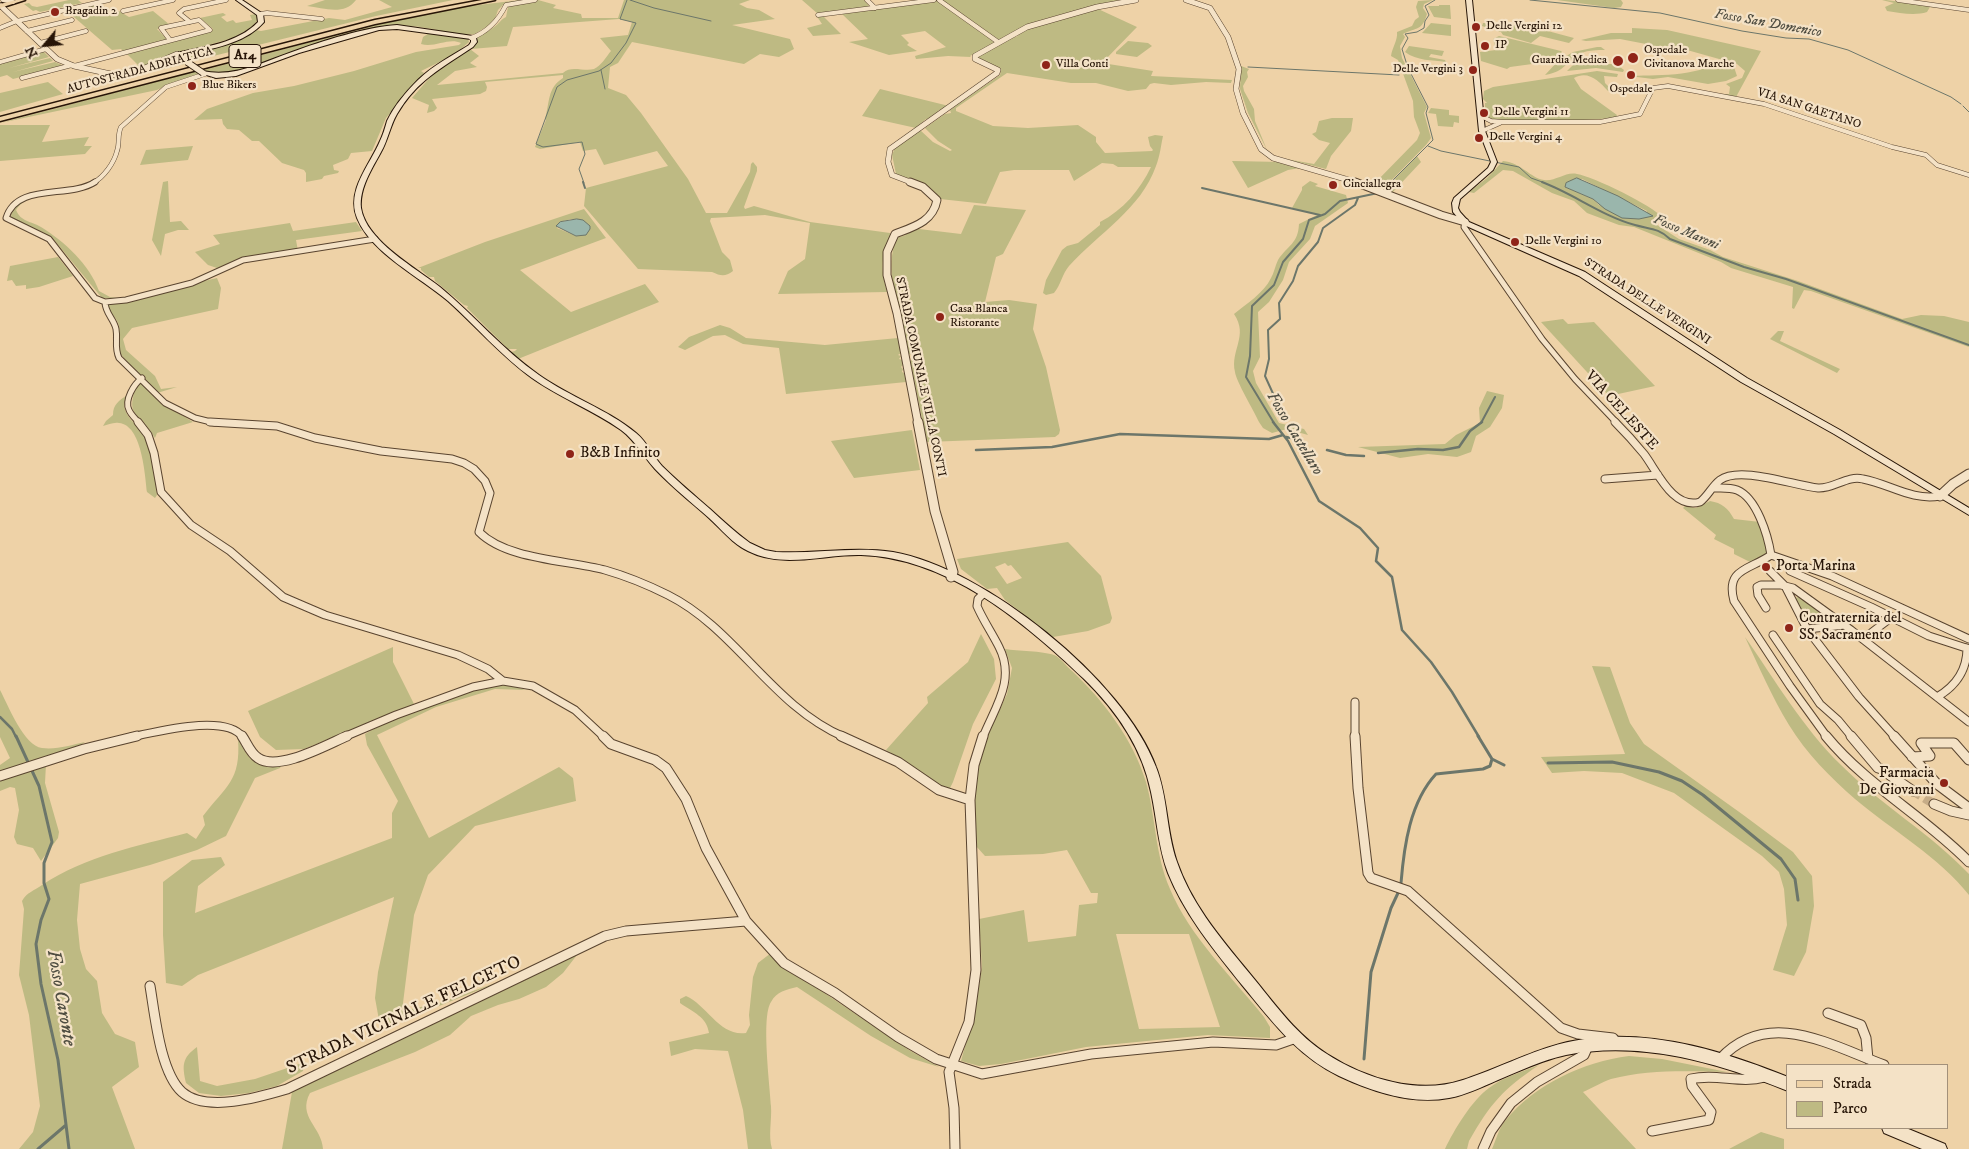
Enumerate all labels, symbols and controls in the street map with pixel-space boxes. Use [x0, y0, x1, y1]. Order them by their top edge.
place label: Bragadin 2 [65, 5, 117, 19]
marker: Bragadin 2 [49, 6, 61, 18]
water label: Fosso San Domenico [1713, 6, 1823, 42]
north arrow [20, 20, 70, 70]
place label: Delle Vergini 12 [1486, 20, 1562, 34]
marker: Delle Vergini 12 [1470, 21, 1482, 33]
place label: IP [1495, 39, 1507, 53]
marker: IP [1479, 40, 1491, 52]
text: N [21, 43, 42, 61]
road number: A14 [229, 44, 261, 68]
place label: Ospedale Civitanova Marche [1644, 44, 1734, 72]
street label: AUTOSTRADA ADRIATICA [65, 45, 215, 97]
marker: Ospedale Civitanova Marche [1626, 51, 1640, 65]
place label: Guardia Medica [1531, 54, 1607, 68]
marker: Guardia Medica [1611, 54, 1625, 68]
place label: Villa Conti [1056, 58, 1108, 72]
marker: Villa Conti [1040, 59, 1052, 71]
place label: Delle Vergini 3 [1393, 63, 1463, 77]
marker: Delle Vergini 3 [1467, 64, 1479, 76]
marker: Ospedale [1625, 69, 1637, 81]
place label: Blue Bikers [202, 79, 256, 93]
marker: Blue Bikers [186, 80, 198, 92]
place label: Ospedale [1609, 83, 1653, 97]
street label: VIA SAN GAETANO [1755, 85, 1863, 133]
place label: Delle Vergini 11 [1494, 106, 1569, 120]
marker: Delle Vergini 11 [1478, 107, 1490, 119]
place label: Delle Vergini 4 [1489, 131, 1562, 145]
marker: Delle Vergini 4 [1473, 132, 1485, 144]
place label: Cinciallegra [1343, 178, 1401, 192]
marker: Cinciallegra [1327, 179, 1339, 191]
water label: Fosso Maroni [1651, 212, 1721, 254]
place label: Delle Vergini 10 [1525, 235, 1602, 249]
marker: Delle Vergini 10 [1509, 236, 1521, 248]
street label: STRADA DELLE VERGINI [1581, 256, 1713, 348]
street label: STRADA COMUNALE VILLA CONTI [892, 276, 948, 478]
place label: Casa Blanca Ristorante [950, 303, 1007, 331]
marker: Casa Blanca Ristorante [934, 311, 946, 323]
street label: VIA CELESTE [1581, 368, 1661, 454]
water label: Fosso Castellaro [1262, 389, 1326, 479]
place label: B&B Infinito [580, 445, 660, 463]
marker: B&B Infinito [564, 448, 576, 460]
place label: Porta Marina [1776, 558, 1855, 576]
marker: Porta Marina [1760, 561, 1772, 573]
place label: Contraternita del SS. Sacramento [1799, 610, 1902, 645]
marker: Contraternita del SS. Sacramento [1783, 622, 1795, 634]
place label: Farmacia De Giovanni [1859, 765, 1934, 800]
marker: Farmacia De Giovanni [1938, 777, 1950, 789]
water label: Fosso Caronte [40, 948, 80, 1048]
street label: STRADA VICINALE FELCETO [283, 952, 525, 1080]
legend [1786, 1064, 1949, 1129]
text: Strada [1833, 1074, 1871, 1093]
text: Parco [1833, 1099, 1867, 1118]

